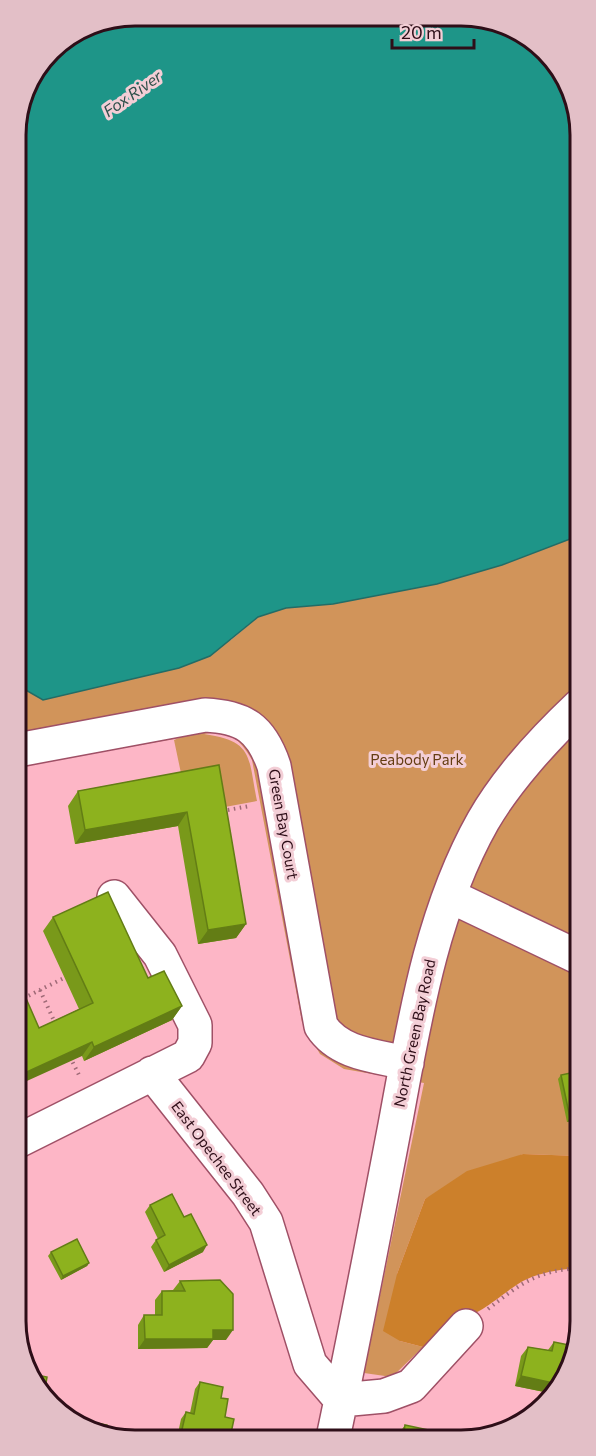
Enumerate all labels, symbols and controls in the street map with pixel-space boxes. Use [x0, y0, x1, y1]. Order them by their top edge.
scale bar [392, 12, 474, 50]
text: 20 m [401, 21, 442, 43]
water label: Fox River [99, 66, 166, 120]
park label: Peabody Park [370, 750, 464, 768]
street label: Green Bay Court [265, 767, 303, 881]
street label: North Green Bay Road [390, 957, 438, 1109]
street label: East Opechee Street [168, 1097, 266, 1219]

